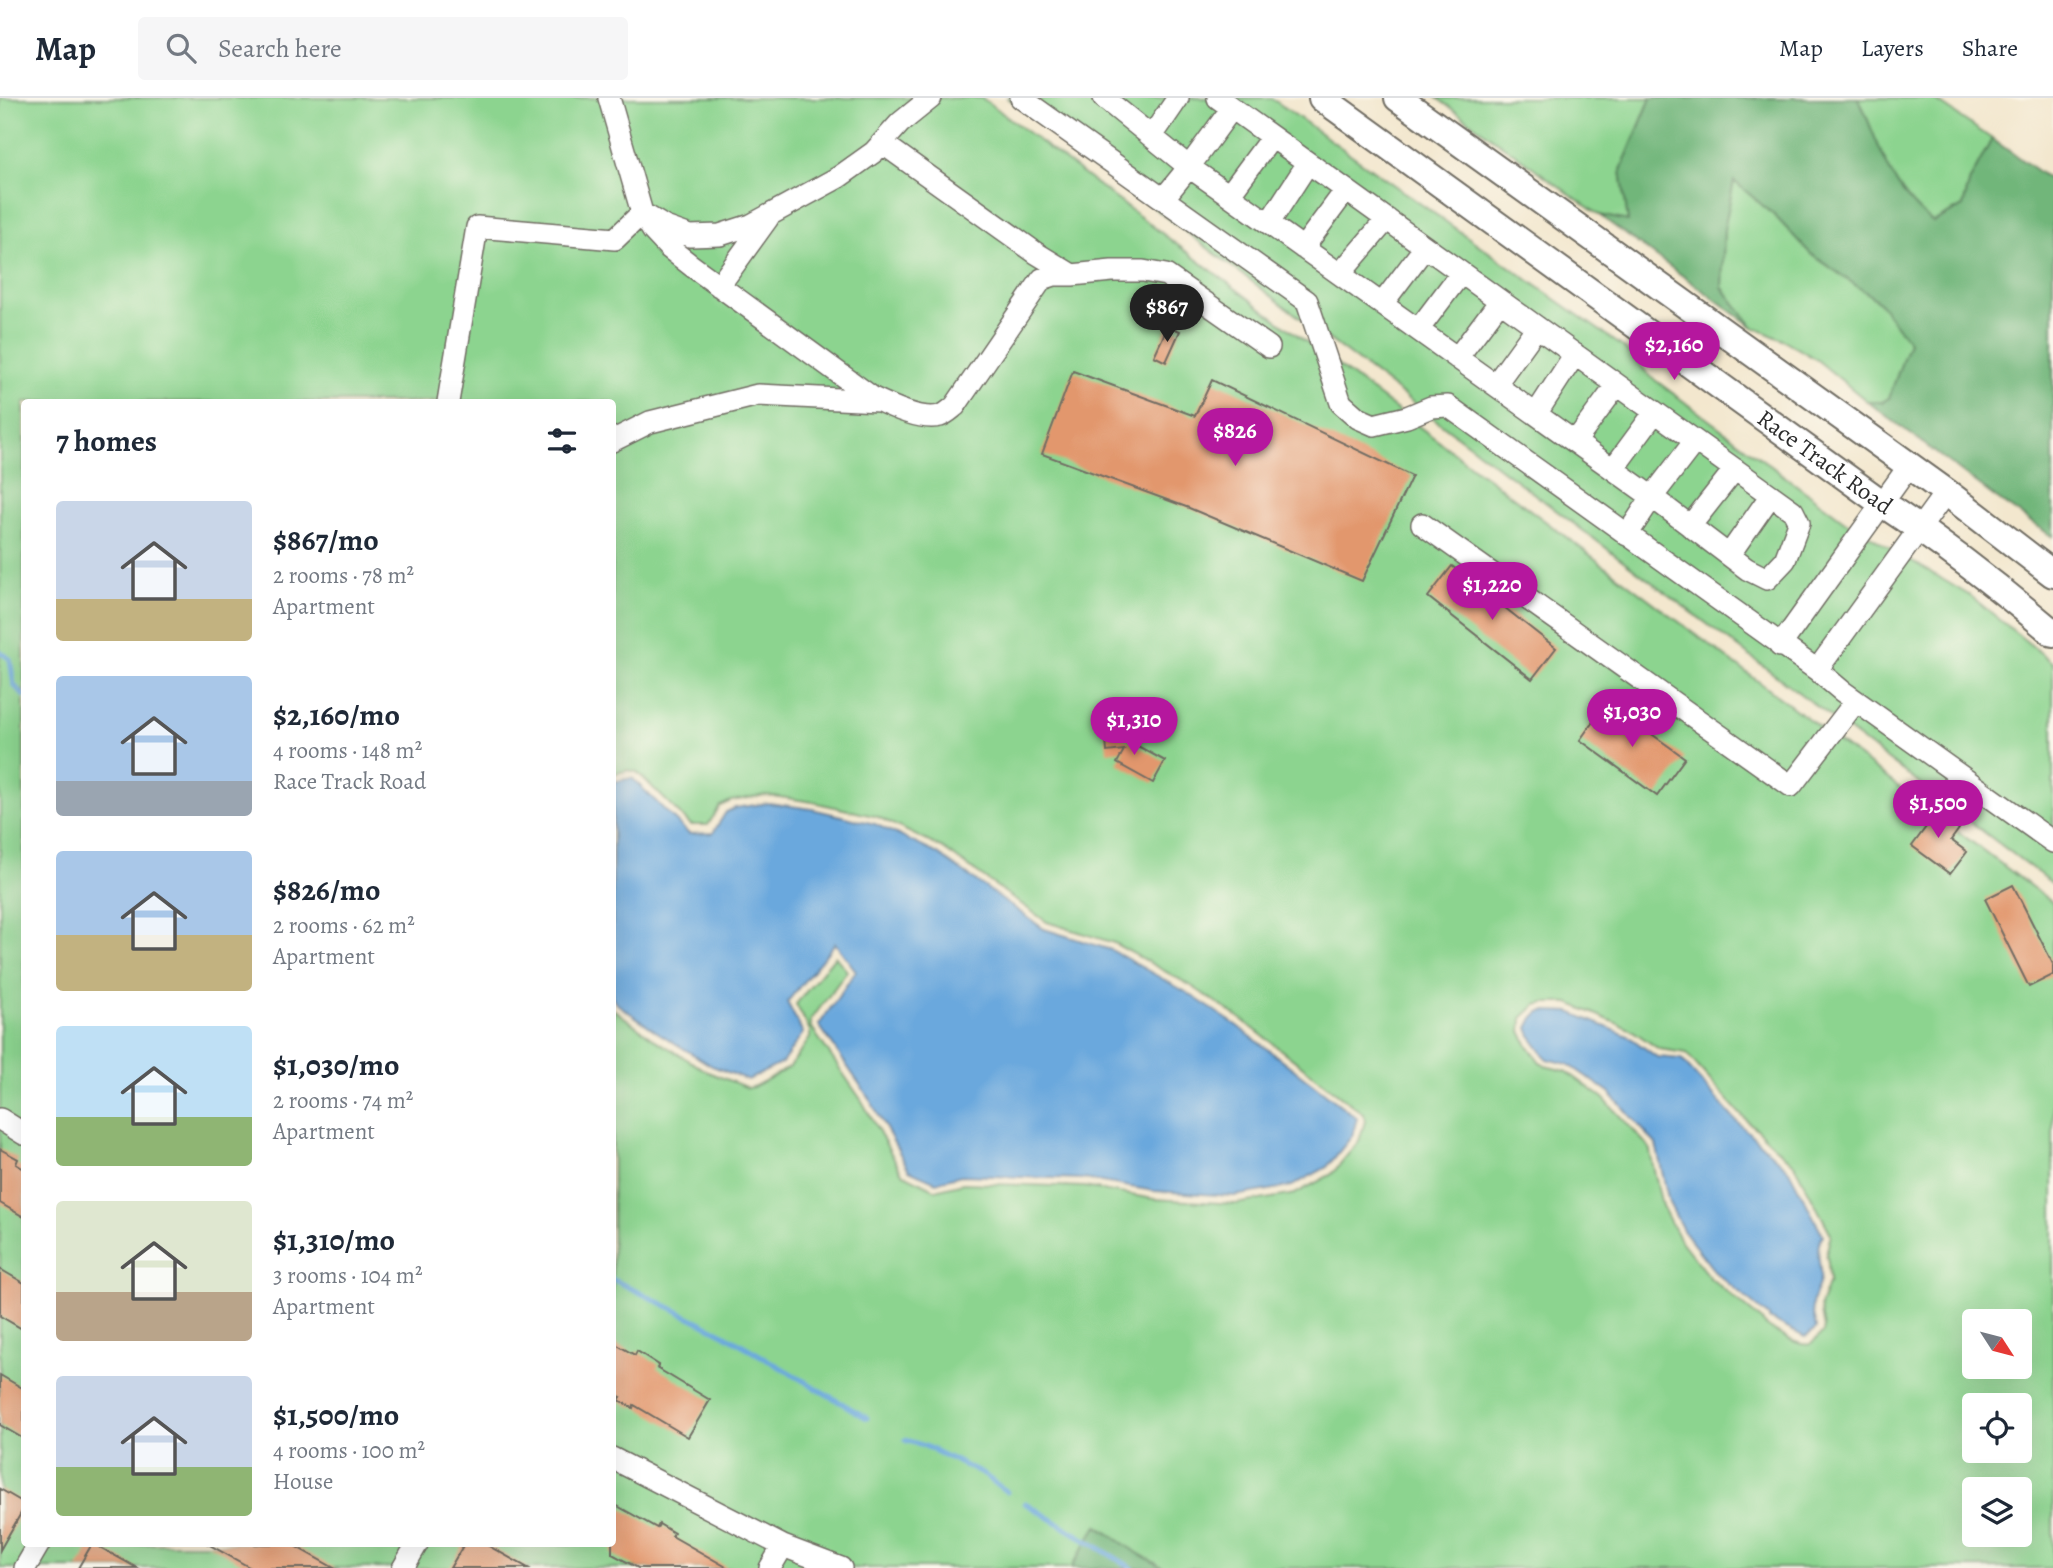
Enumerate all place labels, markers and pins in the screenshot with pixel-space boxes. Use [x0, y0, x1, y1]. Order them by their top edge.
pin: $867 [1126, 285, 1208, 344]
pin: $2,160 [1617, 322, 1731, 382]
pin: $826 [1194, 408, 1276, 468]
pin: $1,220 [1435, 562, 1549, 622]
pin: $1,030 [1575, 690, 1689, 749]
pin: $1,310 [1077, 698, 1191, 757]
pin: $1,500 [1881, 780, 1995, 840]

